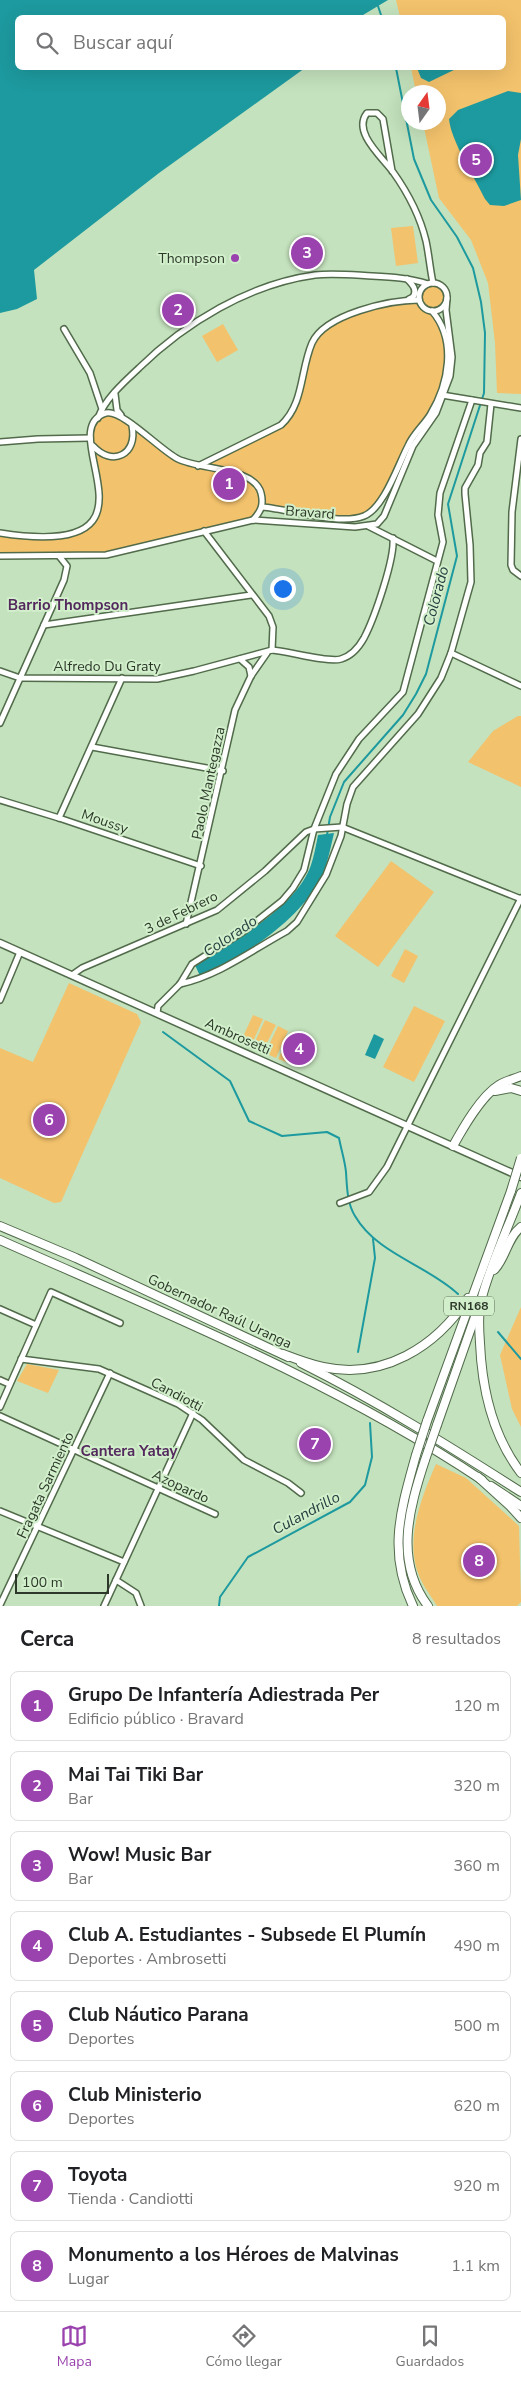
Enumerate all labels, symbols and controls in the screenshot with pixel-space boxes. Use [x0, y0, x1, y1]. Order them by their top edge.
search box [15, 15, 506, 70]
icon: search [33, 29, 61, 57]
text: Buscar aquí [73, 30, 172, 56]
north arrow [401, 85, 446, 130]
pin: 5 [460, 141, 492, 179]
pin: 3 [291, 234, 323, 272]
place label: Thompson [158, 249, 225, 268]
marker: Thompson [229, 252, 241, 264]
pin: 2 [162, 291, 194, 329]
pin: 1 [213, 465, 245, 503]
street label: Bravard [285, 501, 335, 524]
water label: Colorado [418, 564, 454, 628]
your location [270, 576, 296, 602]
district label: Barrio Thompson [8, 595, 128, 615]
street label: Alfredo Du Graty [53, 657, 161, 676]
street label: Paolo Mantegazza [187, 725, 230, 841]
street label: Moussy [79, 805, 131, 839]
street label: 3 de Febrero [141, 886, 221, 938]
water label: Colorado [199, 911, 261, 961]
street label: Ambrosetti [202, 1014, 274, 1059]
pin: 4 [283, 1030, 315, 1068]
pin: 6 [33, 1101, 65, 1139]
street label: Gobernador Raúl Uranga [145, 1270, 295, 1353]
road number: RN168 [444, 1296, 494, 1315]
street label: Candiotti [147, 1373, 206, 1416]
pin: 7 [299, 1425, 331, 1463]
street label: Fragata Sarmiento [12, 1429, 79, 1542]
district label: Cantera Yatay [81, 1441, 178, 1461]
street label: Azopardo [149, 1465, 213, 1508]
water label: Culandrillo [269, 1487, 343, 1539]
pin: 8 [463, 1542, 495, 1580]
scale bar [15, 1571, 109, 1594]
text: 100 m [22, 1573, 63, 1592]
text: Cerca [20, 1625, 74, 1653]
text: 8 resultados [412, 1628, 501, 1650]
text: Grupo De Infantería Adiestrada Per [68, 1682, 379, 1708]
text: 1 [32, 1695, 42, 1717]
text: 120 m [453, 1695, 500, 1717]
text: Edificio público · Bravard [68, 1708, 244, 1730]
text: Mai Tai Tiki Bar [68, 1762, 203, 1788]
text: 2 [32, 1775, 42, 1797]
text: 320 m [453, 1775, 500, 1797]
text: Bar [68, 1788, 93, 1810]
text: Wow! Music Bar [68, 1842, 211, 1868]
text: 3 [32, 1855, 42, 1877]
text: 360 m [453, 1855, 500, 1877]
text: Bar [68, 1868, 93, 1890]
text: Club A. Estudiantes - Subsede El Plumín [68, 1922, 426, 1948]
text: 4 [32, 1935, 42, 1957]
text: 490 m [453, 1935, 500, 1957]
text: Deportes · Ambrosetti [68, 1948, 226, 1970]
text: Club Náutico Parana [68, 2002, 249, 2028]
text: 5 [32, 2015, 42, 2037]
text: 500 m [453, 2015, 500, 2037]
text: Deportes [68, 2028, 135, 2050]
text: Club Ministerio [68, 2082, 202, 2108]
text: 6 [32, 2095, 42, 2117]
text: 620 m [453, 2095, 500, 2117]
text: Deportes [68, 2108, 135, 2130]
text: Toyota [68, 2162, 127, 2188]
text: 7 [32, 2175, 42, 2197]
text: 920 m [453, 2175, 500, 2197]
text: Tienda · Candiotti [68, 2188, 193, 2210]
text: Monumento a los Héroes de Malvinas [68, 2242, 399, 2268]
text: 8 [32, 2255, 42, 2277]
text: 1.1 km [451, 2255, 500, 2277]
text: Lugar [68, 2268, 109, 2290]
tab: Mapa [57, 2322, 92, 2371]
tab: Cómo llegar [205, 2322, 282, 2371]
tab: Guardados [396, 2322, 464, 2371]

